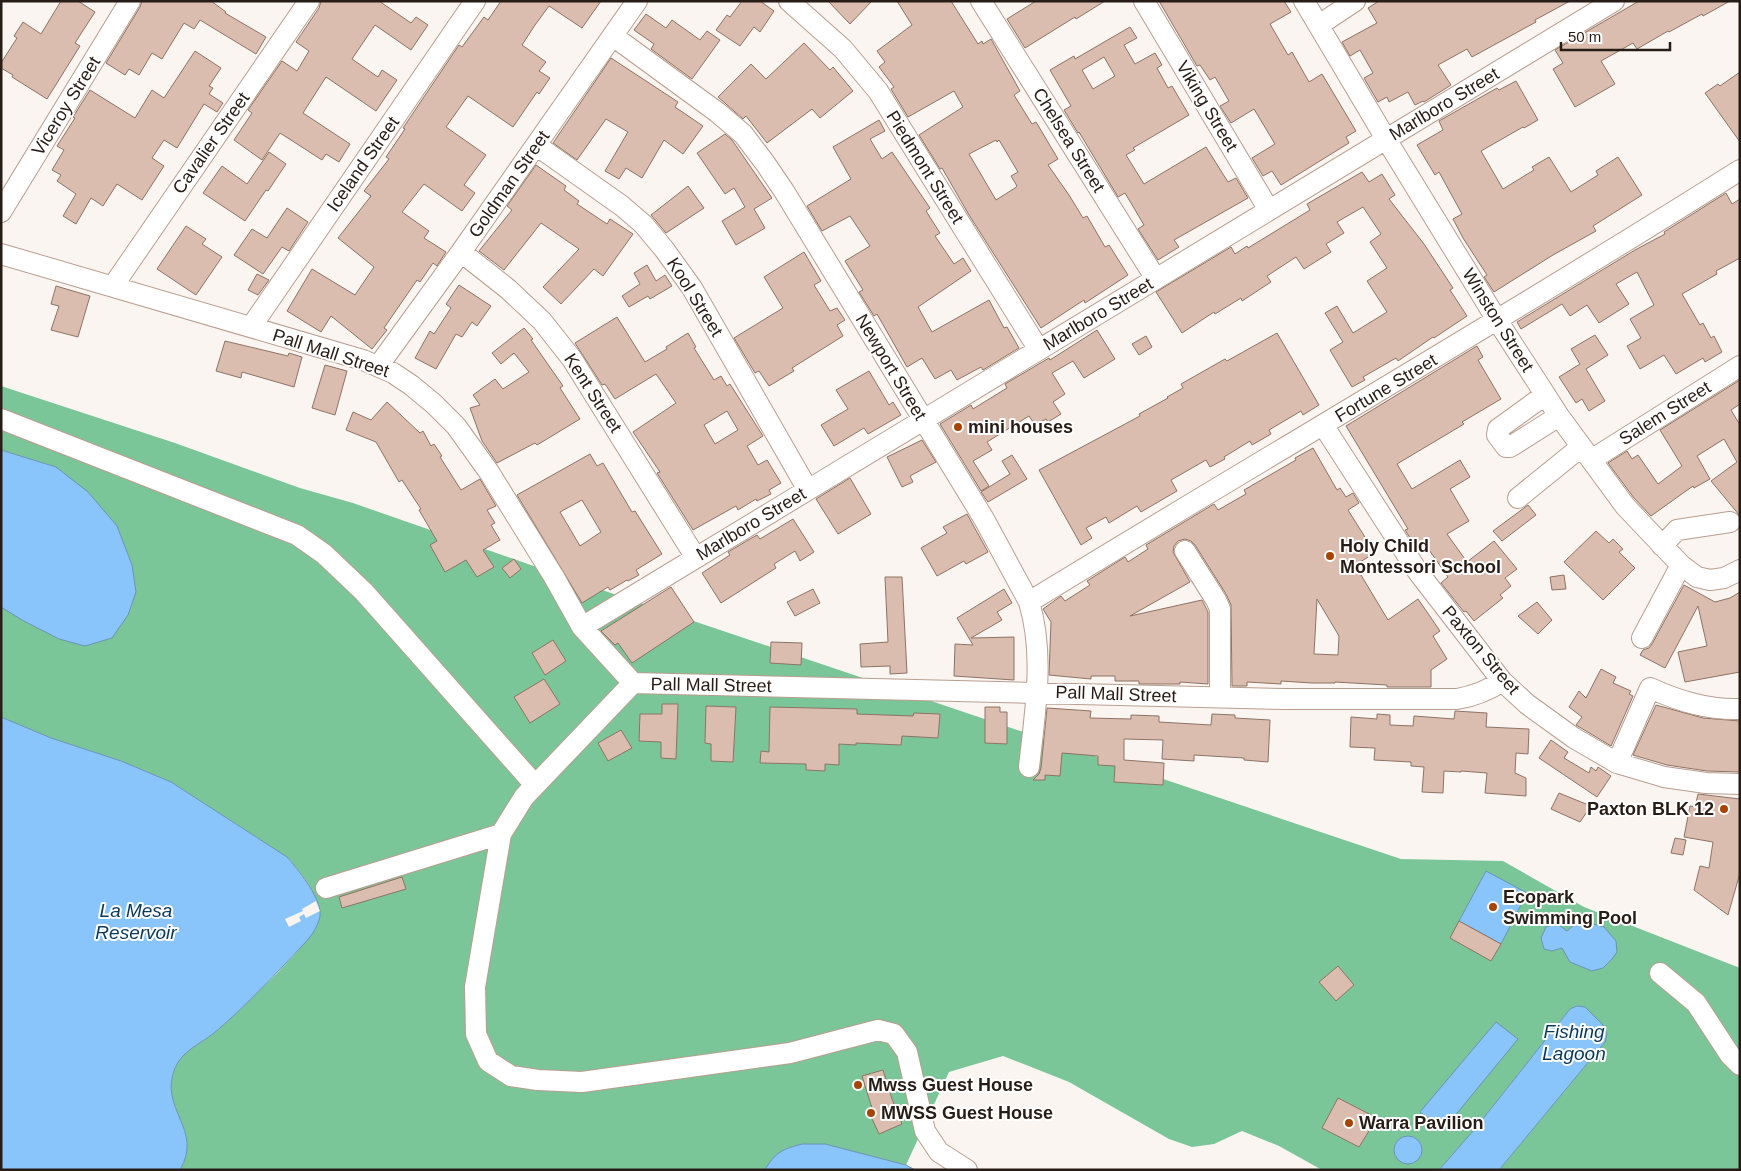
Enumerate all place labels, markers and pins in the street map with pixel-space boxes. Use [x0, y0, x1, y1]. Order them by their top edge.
place label: mini houses [968, 417, 1073, 437]
marker: mini houses [952, 421, 964, 433]
place label: Holy Child Montessori School [1340, 536, 1501, 577]
marker: Holy Child Montessori School [1324, 550, 1336, 562]
place label: Paxton BLK 12 [1587, 799, 1714, 819]
marker: Paxton BLK 12 [1718, 803, 1730, 815]
place label: Ecopark Swimming Pool [1503, 887, 1637, 928]
marker: Ecopark Swimming Pool [1487, 901, 1499, 913]
place label: Mwss Guest House [868, 1075, 1033, 1095]
marker: Mwss Guest House [852, 1079, 864, 1091]
place label: MWSS Guest House [881, 1103, 1053, 1123]
marker: MWSS Guest House [865, 1107, 877, 1119]
place label: Warra Pavilion [1359, 1113, 1483, 1133]
marker: Warra Pavilion [1343, 1117, 1355, 1129]

